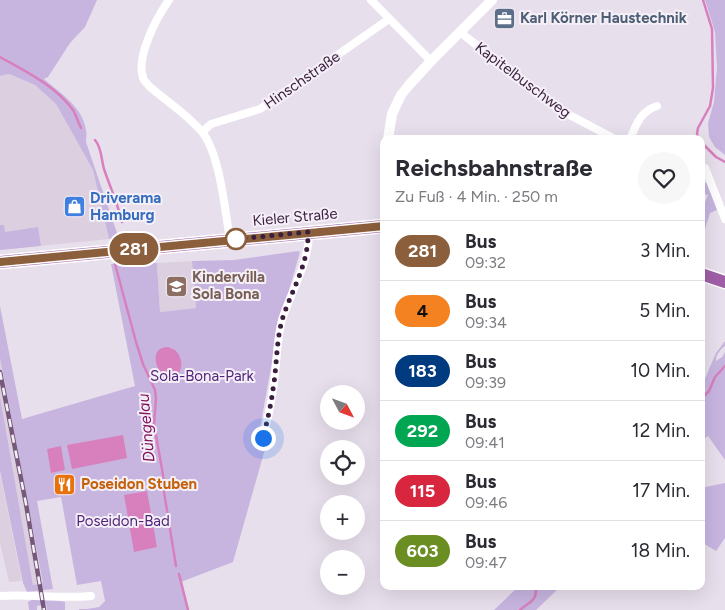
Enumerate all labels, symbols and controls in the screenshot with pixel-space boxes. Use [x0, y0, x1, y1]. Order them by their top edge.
office icon: Karl Körner Haustechnik [492, 6, 516, 30]
place label: Karl Körner Haustechnik [520, 9, 687, 27]
street label: Kapitelbuschweg [472, 38, 574, 122]
street label: Hinschstraße [261, 47, 343, 113]
button: heart [638, 152, 690, 204]
text: Reichsbahnstraße [395, 153, 593, 182]
text: Zu Fuß · 4 Min. · 250 m [395, 187, 558, 206]
place label: Driverama Hamburg [90, 189, 161, 224]
shop icon: Driverama Hamburg [62, 195, 86, 219]
street label: Kieler Straße [252, 204, 338, 230]
unlabelled marker [225, 228, 247, 250]
text: Bus [465, 230, 496, 253]
line badge: 281 [105, 233, 163, 265]
text: 281 [119, 238, 149, 260]
text: 3 Min. [640, 239, 690, 262]
text: 281 [408, 240, 437, 262]
text: 09:32 [465, 253, 506, 272]
place label: Kindervilla Sola Bona [192, 268, 265, 303]
school or university icon: Kindervilla Sola Bona [164, 274, 188, 298]
text: Bus [465, 290, 496, 313]
text: 5 Min. [639, 299, 690, 322]
text: 4 [417, 300, 428, 322]
text: 09:34 [465, 313, 507, 332]
text: Bus [465, 350, 496, 373]
text: 10 Min. [630, 359, 690, 382]
text: 183 [408, 360, 437, 382]
park label: Sola-Bona-Park [150, 367, 255, 385]
text: 09:39 [465, 373, 506, 392]
north arrow [320, 385, 365, 430]
map controls [320, 385, 365, 595]
water label: Düngelau [134, 393, 158, 463]
text: Bus [465, 410, 496, 433]
text: 12 Min. [632, 419, 690, 442]
text: 292 [407, 420, 438, 442]
your location [251, 426, 276, 451]
text: 09:41 [465, 433, 505, 452]
button: locate [320, 440, 365, 485]
text: Bus [465, 470, 496, 493]
restaurant icon: Poseidon Stuben [53, 472, 77, 496]
place label: Poseidon Stuben [81, 475, 197, 493]
text: 17 Min. [632, 479, 690, 502]
text: 115 [410, 480, 435, 502]
text: 09:46 [465, 493, 507, 512]
button: + [320, 495, 365, 540]
park label: Poseidon-Bad [76, 512, 170, 530]
text: Bus [465, 530, 496, 553]
text: 18 Min. [631, 539, 690, 562]
text: 603 [406, 540, 439, 562]
button: − [320, 550, 365, 595]
text: 09:47 [465, 553, 507, 572]

